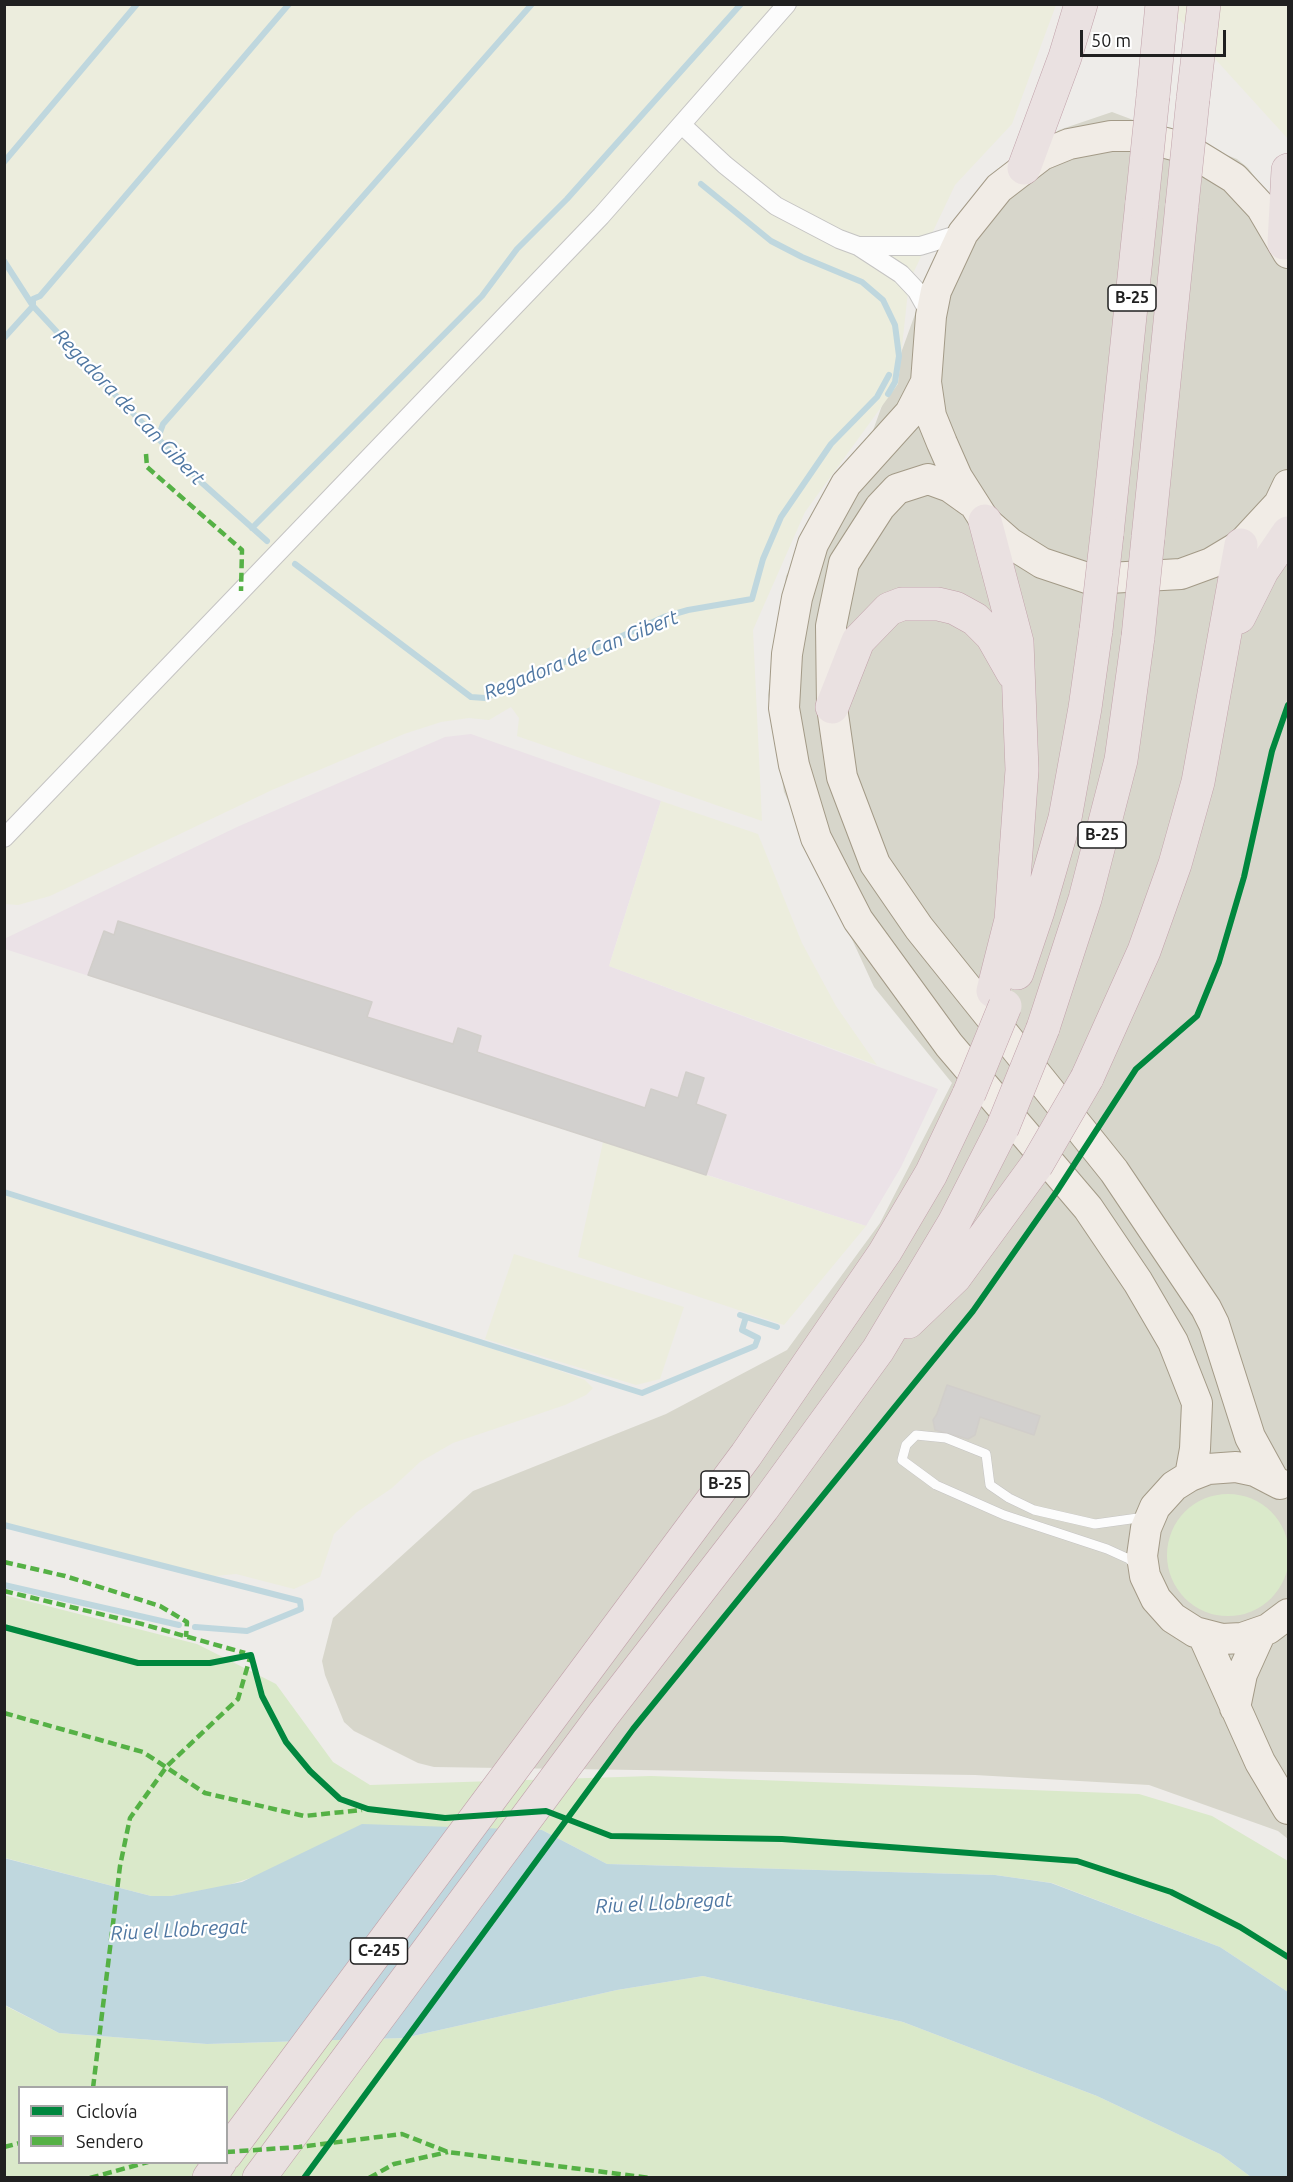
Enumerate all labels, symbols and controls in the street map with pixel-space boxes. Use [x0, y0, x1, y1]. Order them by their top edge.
scale bar [1083, 18, 1228, 56]
text: 50 m [1091, 30, 1131, 50]
road number: B-25 [1108, 285, 1156, 311]
water label: Regadora de Can Gibert [48, 324, 210, 490]
water label: Regadora de Can Gibert [480, 605, 682, 705]
road number: B-25 [1078, 822, 1126, 848]
road number: B-25 [701, 1471, 749, 1497]
water label: Riu el Llobregat [595, 1887, 733, 1919]
water label: Riu el Llobregat [110, 1914, 248, 1946]
road number: C-245 [350, 1938, 407, 1964]
legend [18, 2086, 228, 2164]
text: Ciclovía [76, 2101, 137, 2121]
text: Sendero [76, 2131, 143, 2151]

